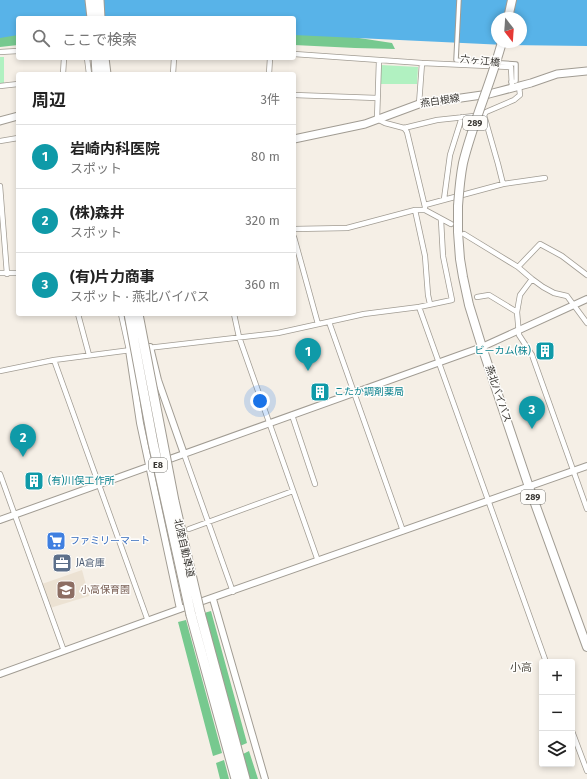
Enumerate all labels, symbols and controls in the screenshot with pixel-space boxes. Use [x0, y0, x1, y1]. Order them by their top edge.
north arrow [491, 12, 527, 48]
search box [16, 16, 296, 60]
icon: search [30, 27, 52, 49]
text: ここで検索 [62, 31, 137, 49]
street label: 六ヶ江橋 [459, 53, 501, 69]
text: 周辺 [32, 90, 66, 111]
text: 3件 [261, 92, 280, 107]
street label: 燕白根線 [419, 92, 461, 110]
road number: 289 [463, 116, 487, 130]
text: 岩崎内科医院 [70, 140, 160, 158]
text: 1 [42, 149, 48, 164]
text: 80 m [251, 149, 280, 164]
text: スポット [70, 161, 122, 176]
text: (株)森井 [70, 204, 125, 222]
text: 2 [42, 213, 48, 228]
text: 320 m [245, 213, 280, 228]
text: スポット [70, 225, 122, 240]
text: (有)片力商事 [70, 268, 155, 286]
text: 3 [42, 277, 48, 292]
text: 360 m [245, 277, 280, 292]
text: スポット · 燕北バイパス [70, 289, 210, 304]
pin: 1 [295, 338, 321, 371]
building icon: ビーカム(株) [534, 340, 556, 362]
place label: ビーカム(株) [475, 344, 531, 357]
street label: 燕北バイパス [483, 364, 513, 424]
building icon: こたか調剤薬局 [309, 381, 331, 403]
place label: こたか調剤薬局 [334, 386, 404, 398]
your location [250, 391, 270, 411]
pin: 3 [519, 396, 545, 429]
pin: 2 [10, 424, 36, 457]
road number: E8 [149, 458, 167, 472]
building icon: (有)川俣工作所 [23, 470, 45, 492]
place label: (有)川俣工作所 [48, 474, 114, 487]
road number: 289 [521, 490, 545, 504]
street label: 北陸自動車道 [171, 517, 197, 579]
supermarket icon: ファミリーマート [45, 530, 67, 552]
place label: ファミリーマート [70, 535, 150, 547]
office icon: JA倉庫 [51, 552, 73, 574]
place label: JA倉庫 [76, 557, 105, 569]
school or university icon: 小高保育園 [55, 579, 77, 601]
place label: 小高保育園 [80, 584, 130, 596]
map controls [539, 659, 575, 767]
button: + [539, 659, 575, 695]
district label: 小高 [510, 661, 532, 674]
button: − [539, 695, 575, 731]
button: layers [539, 731, 575, 767]

